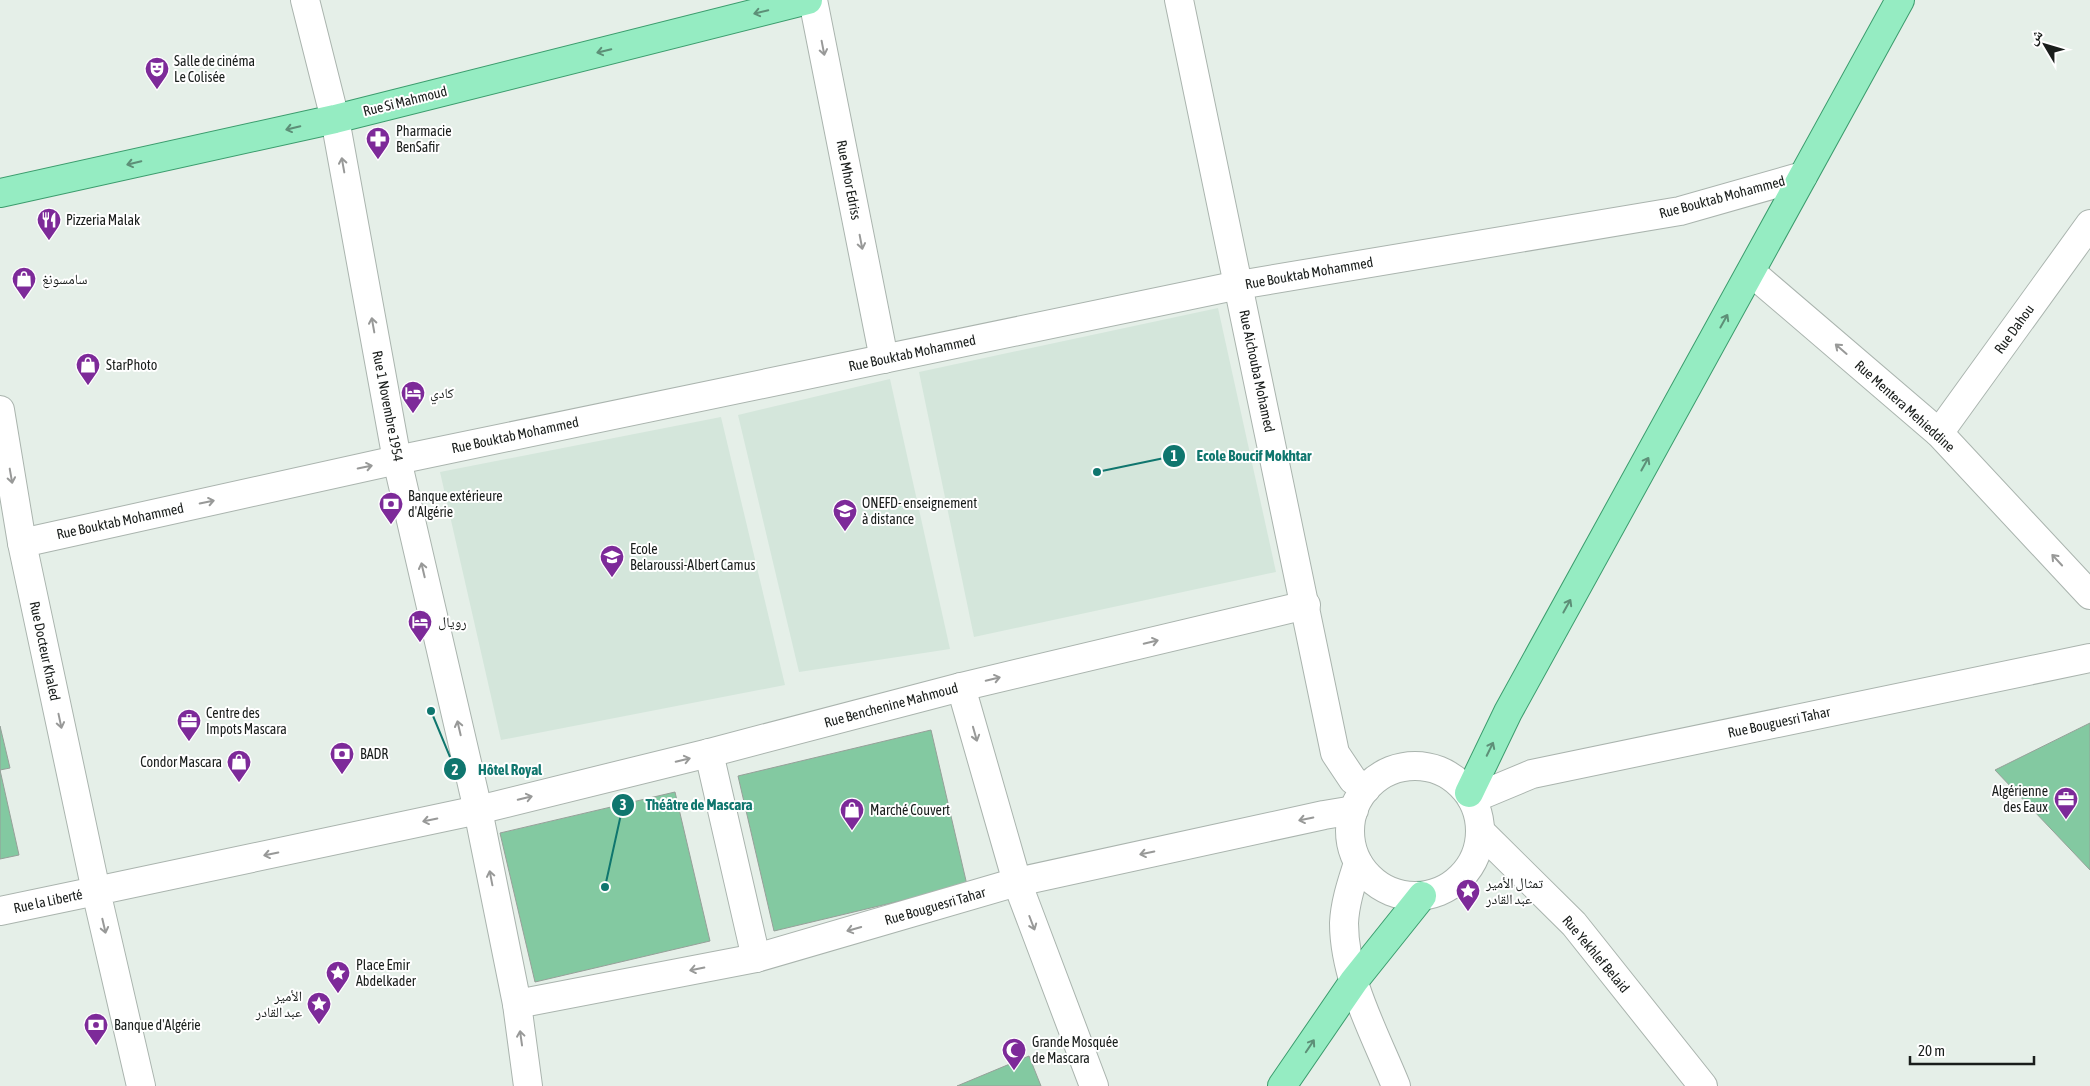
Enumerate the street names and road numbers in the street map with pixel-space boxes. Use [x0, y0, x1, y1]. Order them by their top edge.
street label: Rue Si Mahmoud [361, 83, 449, 119]
street label: Rue Mhor Edriss [833, 139, 865, 221]
street label: Rue Bouktab Mohammed [1657, 172, 1787, 222]
street label: Rue Bouktab Mohammed [1244, 254, 1374, 292]
street label: Rue Dahou [1991, 301, 2037, 357]
street label: Rue Aichouba Mohamed [1236, 308, 1278, 434]
street label: Rue Bouktab Mohammed [847, 332, 977, 374]
street label: Rue 1 Novembre 1954 [369, 349, 407, 463]
street label: Rue Mentera Mehieddine [1852, 357, 1958, 455]
street label: Rue Bouktab Mohammed [450, 414, 580, 456]
street label: Rue Bouktab Mohammed [55, 500, 185, 542]
street label: Rue Docteur Khaled [27, 600, 63, 702]
street label: Rue Benchenine Mahmoud [822, 679, 960, 731]
street label: Rue Bouguesri Tahar [1726, 703, 1833, 741]
street label: Rue Bouguesri Tahar [883, 884, 988, 928]
street label: Rue la Liberté [12, 886, 84, 916]
street label: Rue Yekhlef Belaid [1559, 912, 1633, 996]

